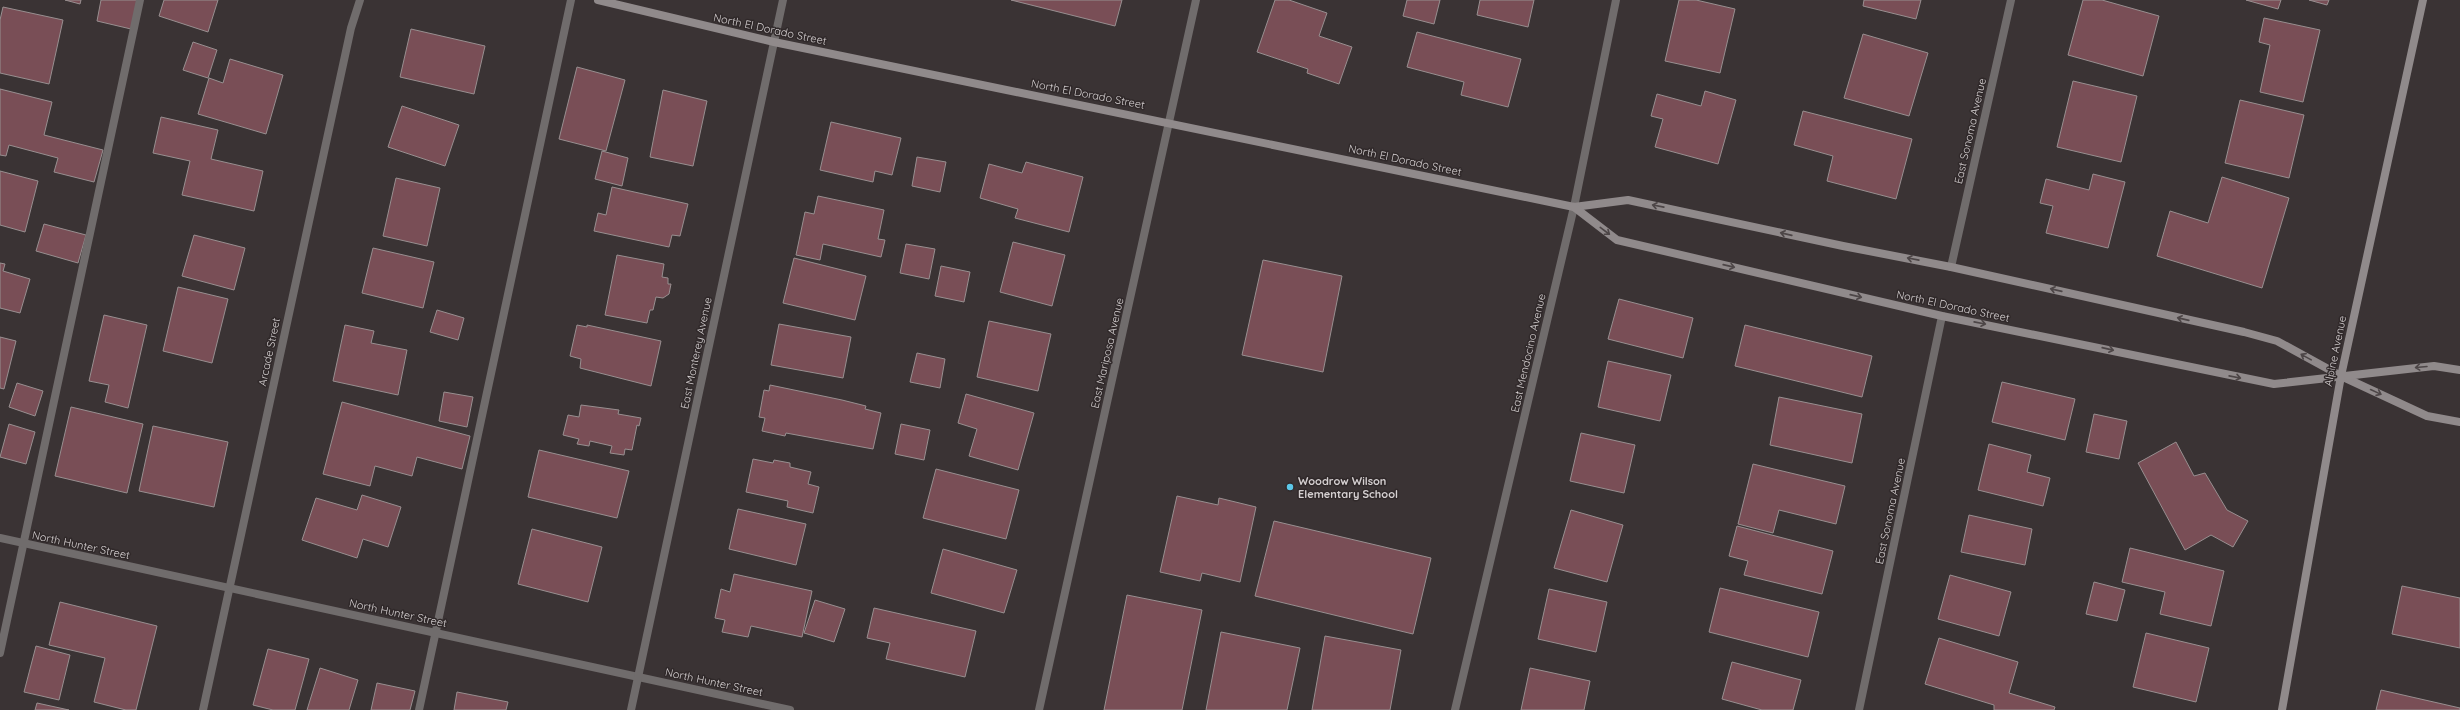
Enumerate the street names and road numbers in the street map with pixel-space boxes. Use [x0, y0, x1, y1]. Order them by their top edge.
street label: North El Dorado Street [712, 10, 828, 48]
street label: North El Dorado Street [1030, 76, 1146, 112]
street label: East Sonoma Avenue [1951, 77, 1989, 185]
street label: North El Dorado Street [1347, 141, 1463, 179]
street label: North El Dorado Street [1895, 287, 2011, 325]
street label: East Mendocino Avenue [1508, 292, 1548, 414]
street label: East Monterey Avenue [677, 296, 715, 410]
street label: East Mariposa Avenue [1087, 296, 1127, 410]
street label: Alpine Avenue [2321, 314, 2349, 388]
street label: Arcade Street [255, 316, 283, 387]
street label: East Sonoma Avenue [1872, 457, 1908, 565]
street label: North Hunter Street [31, 528, 131, 562]
street label: North Hunter Street [348, 596, 448, 630]
street label: North Hunter Street [664, 665, 764, 699]

